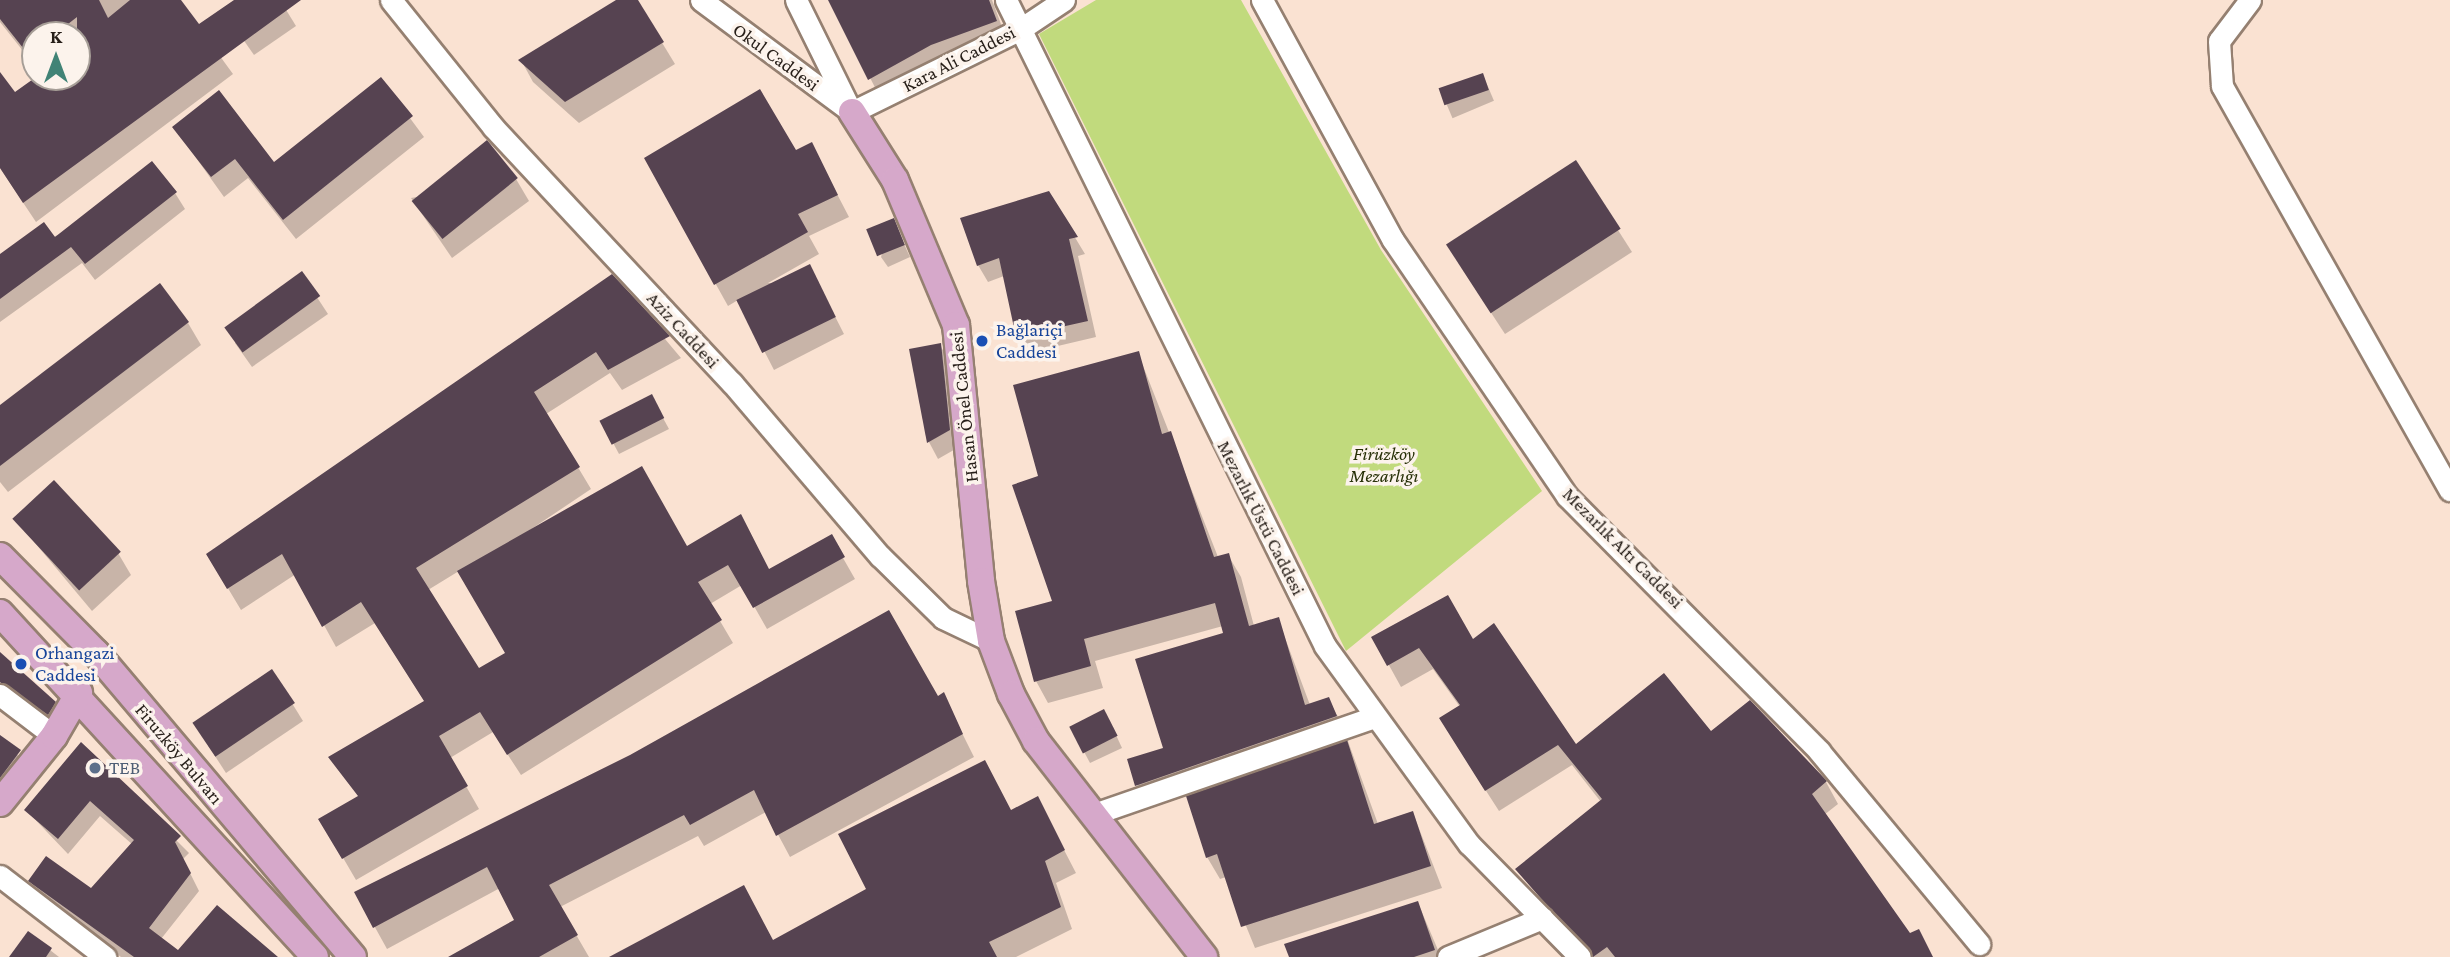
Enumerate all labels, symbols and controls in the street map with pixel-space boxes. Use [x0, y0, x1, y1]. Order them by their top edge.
street label: Okul Caddesi [728, 18, 824, 96]
north arrow [21, 21, 91, 91]
street label: Kara Ali Caddesi [899, 21, 1019, 97]
text: K [50, 26, 62, 47]
street label: Aziz Caddesi [642, 287, 724, 373]
place label: Bağlariçi Caddesi [996, 319, 1063, 363]
street label: Hasan Önel Caddesi [945, 330, 983, 484]
marker: Bağlariçi Caddesi [974, 333, 990, 349]
street label: Mezarlık Üstü Caddesi [1212, 437, 1310, 599]
park label: Firüzköy Mezarlığı [1349, 443, 1419, 487]
street label: Mezarlık Altı Caddesi [1558, 483, 1688, 613]
place label: Orhangazi Caddesi [35, 642, 114, 686]
marker: Orhangazi Caddesi [13, 656, 29, 672]
street label: Firuzköy Bulvarı [130, 699, 228, 809]
place label: TEB [109, 757, 140, 779]
marker: TEB [87, 760, 103, 776]

